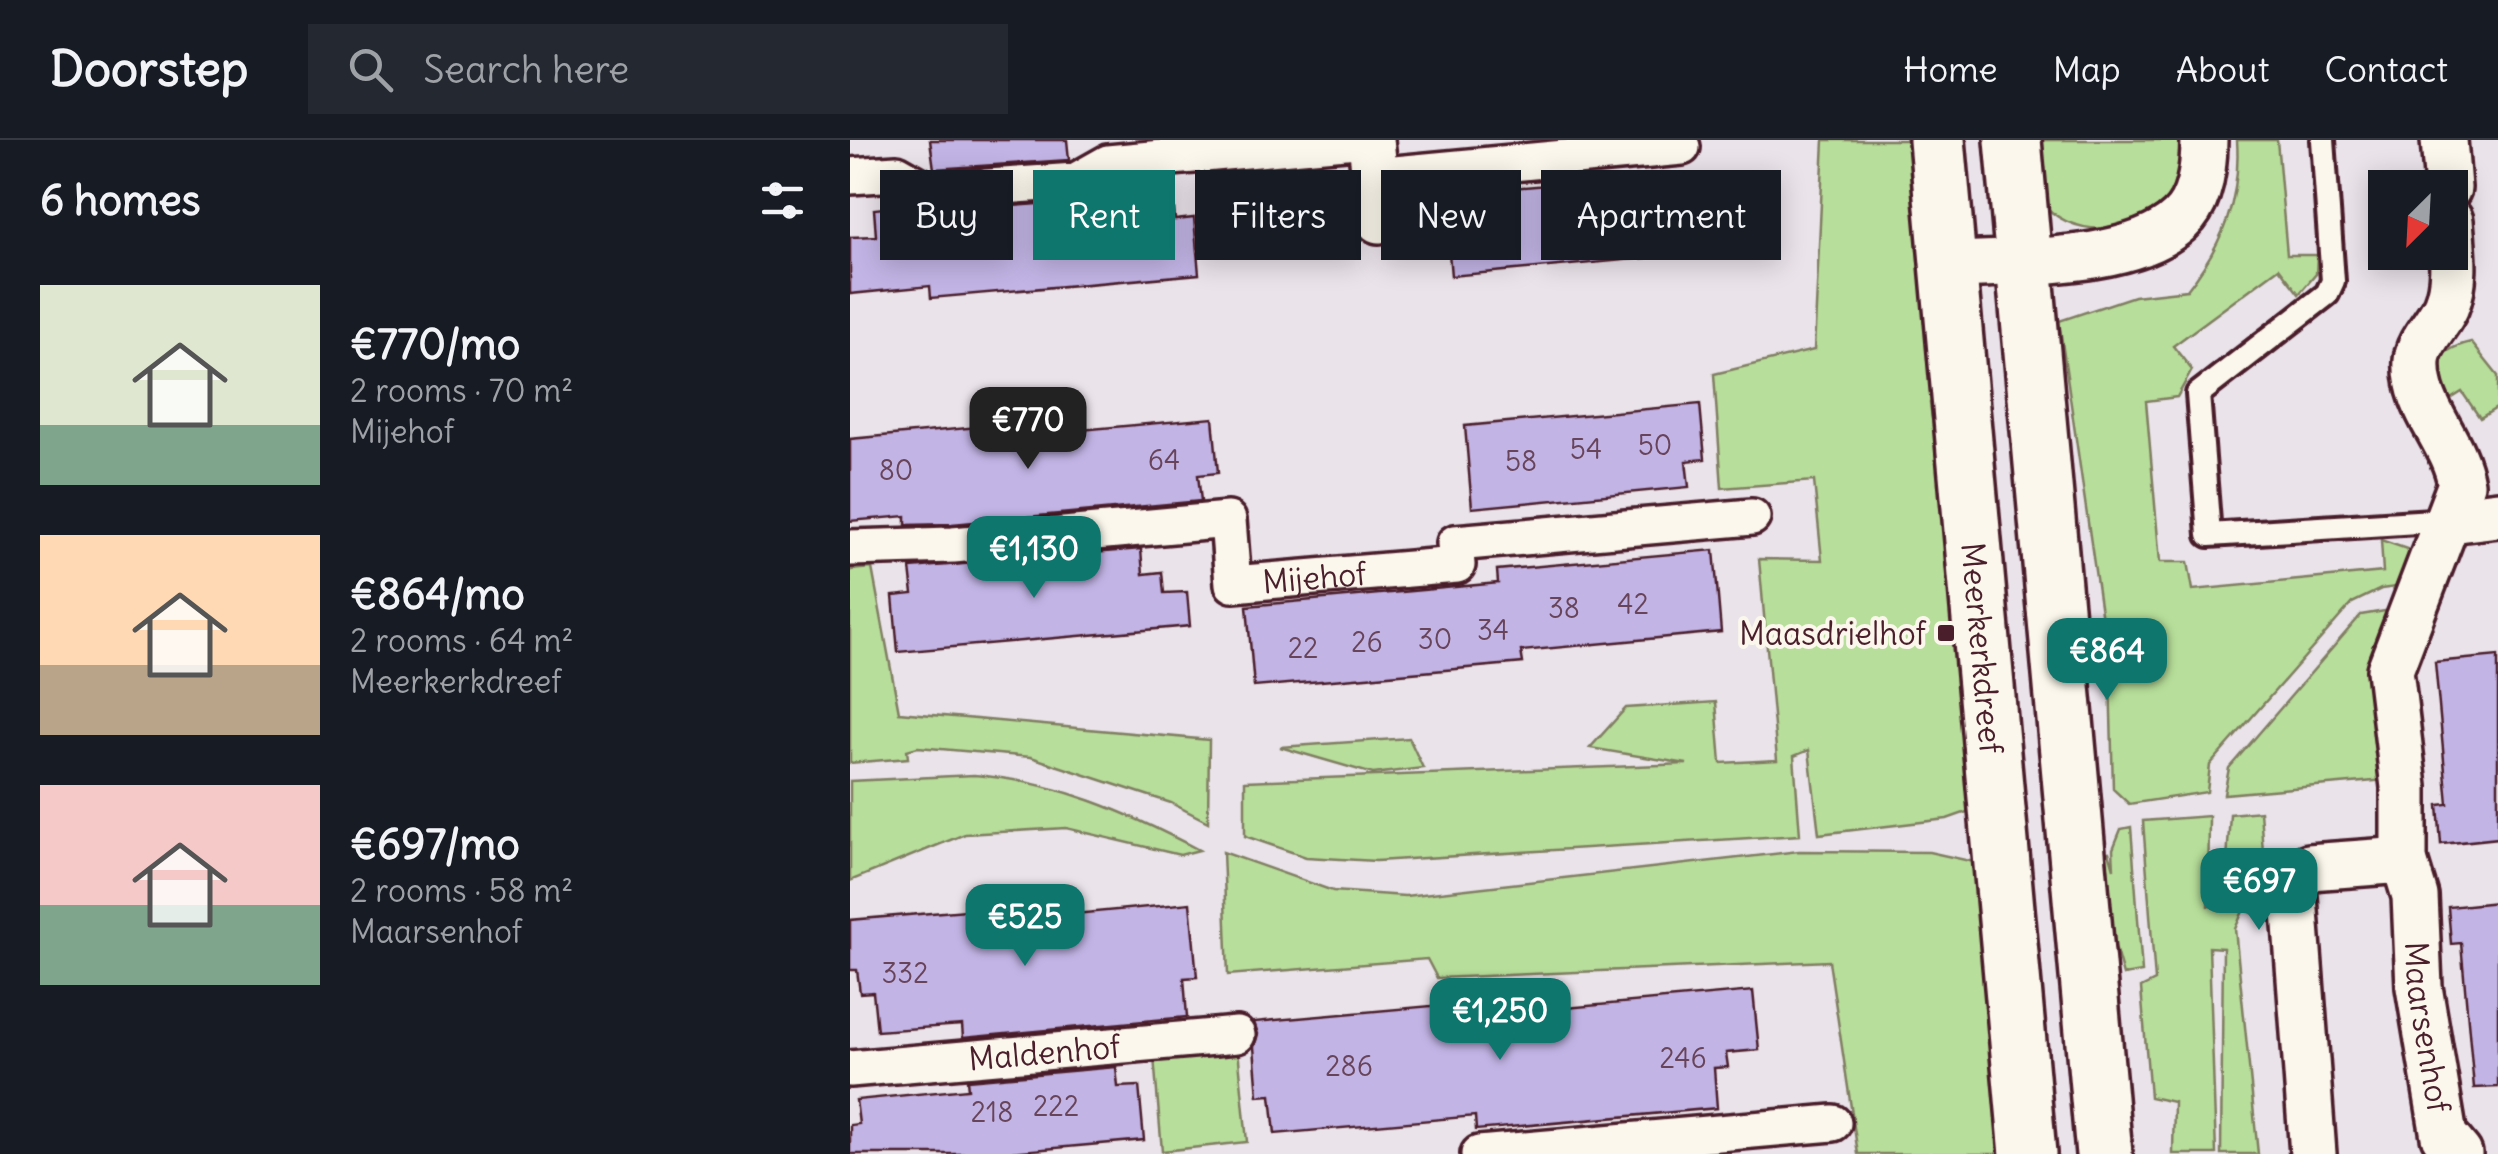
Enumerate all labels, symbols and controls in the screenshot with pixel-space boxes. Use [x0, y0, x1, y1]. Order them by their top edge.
search box [308, 24, 1008, 114]
text: Doorstep [50, 39, 248, 99]
icon: search [343, 42, 398, 97]
text: Search here [423, 46, 629, 93]
text: Home [1903, 47, 1998, 91]
text: Map [2053, 47, 2121, 91]
text: About [2176, 47, 2269, 91]
text: Contact [2324, 47, 2448, 91]
chip: Buy [880, 170, 1013, 260]
chip: Rent [1033, 170, 1175, 260]
chip: Filters [1195, 170, 1361, 260]
chip: New [1381, 170, 1521, 260]
chip: Apartment [1541, 170, 1781, 260]
north arrow [2368, 170, 2468, 270]
map controls [2368, 170, 2468, 270]
icon: filters [755, 173, 810, 228]
text: 6 homes [40, 174, 201, 226]
text: €770/mo [350, 318, 520, 370]
icon: home [120, 325, 240, 445]
text: 2 rooms · 70 m² [350, 370, 573, 411]
pin: €770 [969, 387, 1087, 472]
text: €770 [992, 399, 1065, 440]
text: Mijehof [350, 411, 454, 452]
house number: 50 [1638, 427, 1672, 463]
house number: 54 [1570, 431, 1602, 467]
house number: 64 [1148, 442, 1180, 478]
house number: 58 [1505, 443, 1537, 479]
house number: 80 [879, 452, 913, 488]
pin: €1,130 [953, 516, 1115, 601]
text: €1,130 [989, 528, 1079, 569]
street label: Meerkerkdreef [1953, 541, 2013, 756]
street label: Mijehof [1261, 552, 1368, 602]
text: €864/mo [350, 568, 525, 620]
icon: home [120, 575, 240, 695]
house number: 42 [1617, 586, 1649, 622]
house number: 38 [1548, 590, 1580, 626]
house number: 34 [1477, 612, 1509, 648]
place label: Maasdrielhof [1739, 613, 1927, 654]
pin: €864 [2048, 618, 2166, 703]
text: 2 rooms · 64 m² [350, 620, 573, 661]
house number: 30 [1418, 621, 1452, 657]
marker: Maasdrielhof [1935, 622, 1957, 644]
house number: 26 [1351, 624, 1383, 660]
house number: 22 [1288, 630, 1318, 666]
text: €864 [2069, 630, 2145, 671]
text: Meerkerkdreef [350, 661, 562, 702]
text: €697/mo [350, 818, 520, 870]
icon: home [120, 825, 240, 945]
pin: €697 [2200, 848, 2318, 933]
text: €697 [2222, 860, 2296, 901]
text: 2 rooms · 58 m² [350, 870, 573, 911]
pin: €525 [966, 884, 1084, 969]
text: €525 [988, 896, 1062, 937]
text: Maarsenhof [350, 911, 522, 952]
street label: Maarsenhof [2397, 941, 2460, 1116]
house number: 332 [881, 955, 929, 991]
pin: €1,250 [1419, 978, 1581, 1063]
text: €1,250 [1452, 990, 1548, 1031]
street label: Maldenhof [967, 1025, 1122, 1079]
house number: 246 [1659, 1040, 1707, 1076]
house number: 286 [1325, 1048, 1373, 1084]
house number: 222 [1033, 1088, 1079, 1124]
house number: 218 [971, 1094, 1013, 1130]

